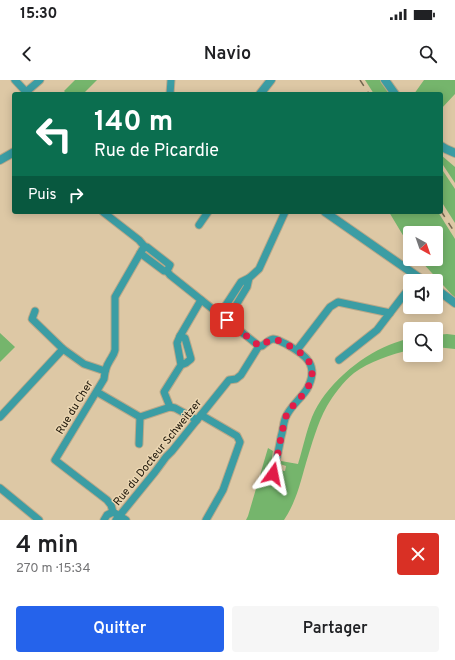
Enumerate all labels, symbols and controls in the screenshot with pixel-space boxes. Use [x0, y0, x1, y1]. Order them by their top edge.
text: 15:30 [20, 5, 57, 24]
icon: back [16, 43, 38, 65]
text: Navio [204, 43, 251, 66]
icon: search [417, 43, 439, 65]
text: 140 m [94, 105, 173, 141]
icon: left [28, 108, 80, 160]
text: Rue de Picardie [94, 140, 219, 163]
icon: right [65, 184, 87, 206]
text: Puis [28, 186, 57, 205]
north arrow [403, 226, 443, 266]
map controls [403, 226, 443, 362]
button: sound [403, 274, 443, 314]
pin [210, 303, 244, 337]
icon: arrive [216, 309, 238, 331]
button: search [403, 322, 443, 362]
street label: Rue du Cher [53, 377, 97, 437]
street label: Rue du Docteur Schweitzer [110, 396, 206, 509]
position arrow [252, 453, 294, 495]
text: 4 min [16, 531, 78, 561]
button: close [397, 533, 439, 575]
text: 270 m · 15:34 [16, 561, 91, 577]
button: Quitter [16, 606, 224, 652]
button: Partager [232, 606, 439, 652]

